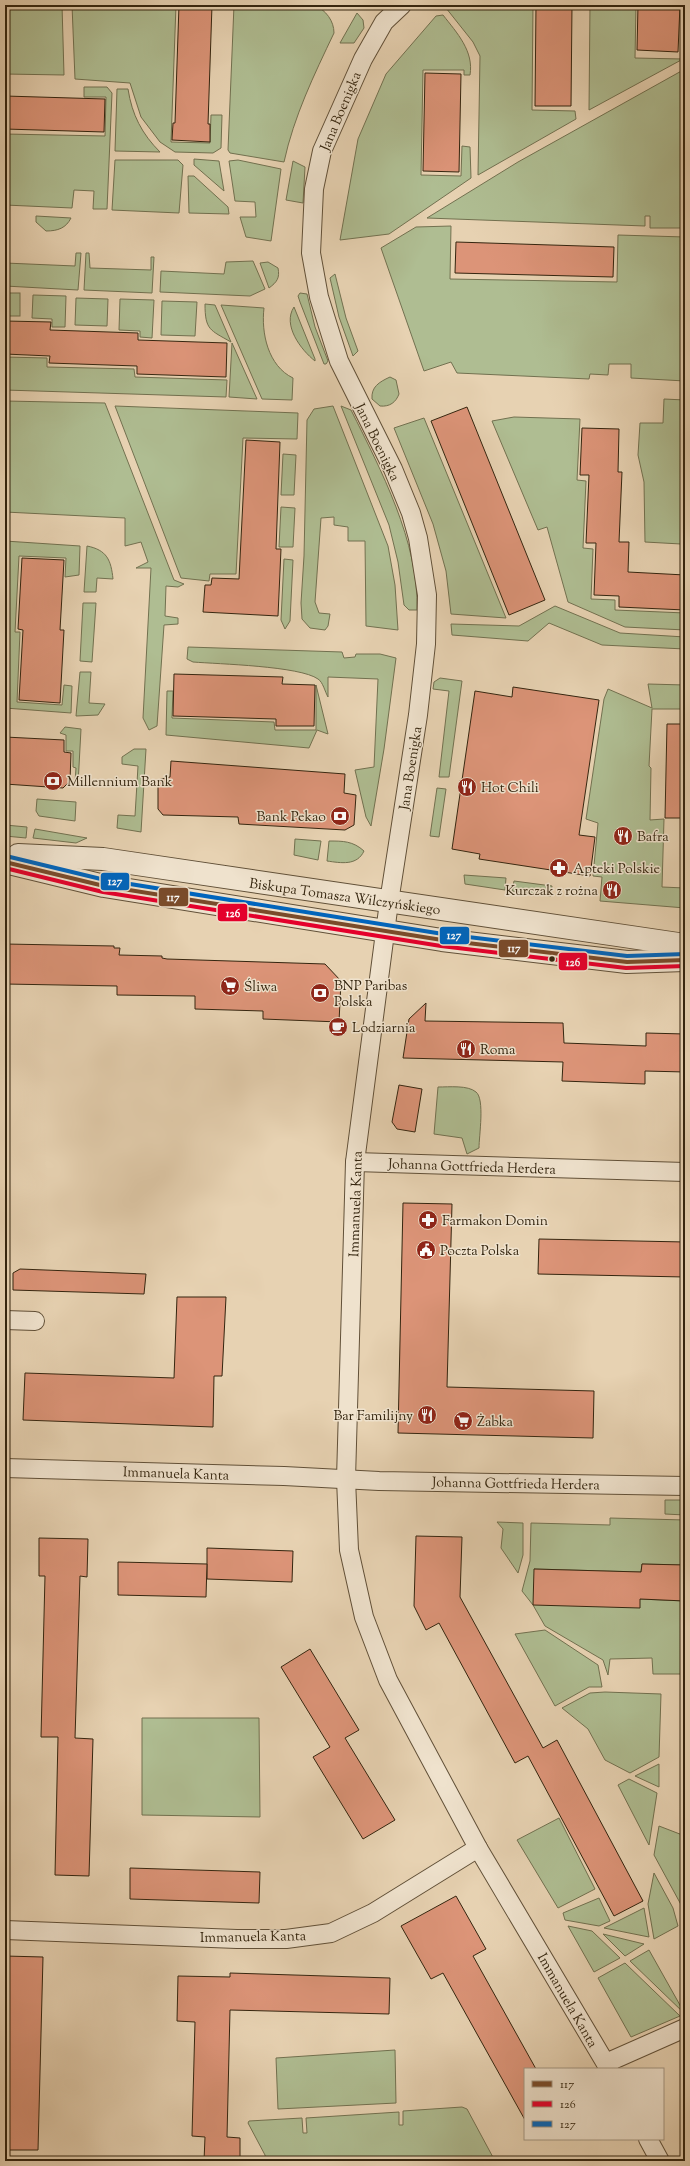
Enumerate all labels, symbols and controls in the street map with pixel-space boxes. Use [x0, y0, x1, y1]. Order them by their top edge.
street label: Jana Boenigka [316, 69, 368, 155]
street label: Jana Boenigka [348, 400, 404, 486]
street label: Jana Boenigka [395, 725, 429, 813]
bank icon: Millennium Bank [42, 770, 64, 792]
place label: Millennium Bank [67, 773, 173, 793]
restaurant icon: Hot Chili [456, 776, 478, 798]
place label: Hot Chili [481, 779, 539, 799]
bank icon: Bank Pekao [329, 805, 351, 827]
place label: Bank Pekao [257, 808, 326, 828]
restaurant icon: Bafra [612, 825, 634, 847]
place label: Bafra [637, 828, 669, 848]
pharmacy icon: Apteki Polskie [548, 857, 570, 879]
place label: Apteki Polskie [573, 860, 660, 880]
line badge: 127 [100, 872, 130, 891]
text: 127 [107, 874, 123, 890]
street label: Biskupa Tomasza Wilczyńskiego [248, 875, 442, 921]
restaurant icon: Kurczak z rożna [601, 879, 623, 901]
place label: Kurczak z rożna [505, 882, 599, 902]
line badge: 117 [158, 887, 189, 907]
text: 117 [166, 890, 180, 906]
line badge: 126 [217, 903, 248, 922]
text: 126 [225, 906, 241, 922]
line badge: 127 [439, 926, 470, 945]
text: 127 [446, 928, 462, 944]
line badge: 117 [498, 939, 529, 958]
text: 117 [507, 941, 521, 957]
line badge: 126 [558, 952, 588, 971]
unlabelled marker [547, 954, 557, 964]
text: 126 [565, 955, 581, 971]
supermarket icon: Śliwa [219, 975, 241, 997]
place label: BNP Paribas Polska [334, 977, 407, 1013]
place label: Śliwa [244, 978, 278, 998]
bank icon: BNP Paribas Polska [309, 982, 331, 1004]
cafe icon: Lodziarnia [327, 1016, 349, 1038]
place label: Lodziarnia [352, 1019, 416, 1039]
restaurant icon: Roma [455, 1038, 477, 1060]
place label: Roma [480, 1041, 516, 1061]
street label: Immanuela Kanta [345, 1150, 369, 1257]
street label: Johanna Gottfrieda Herdera [387, 1155, 557, 1181]
pharmacy icon: Farmakon Domin [417, 1209, 439, 1231]
place label: Farmakon Domin [442, 1212, 548, 1232]
public building icon: Poczta Polska [415, 1239, 437, 1261]
place label: Poczta Polska [440, 1242, 520, 1262]
restaurant icon: Bar Familijny [416, 1404, 438, 1426]
place label: Bar Familijny [334, 1407, 413, 1427]
supermarket icon: Żabka [452, 1410, 474, 1432]
place label: Żabka [477, 1413, 513, 1433]
street label: Immanuela Kanta [123, 1463, 230, 1487]
street label: Johanna Gottfrieda Herdera [431, 1474, 600, 1496]
street label: Immanuela Kanta [200, 1927, 307, 1949]
street label: Immanuela Kanta [531, 1950, 602, 2052]
legend [524, 2068, 664, 2140]
text: 117 [560, 2076, 574, 2094]
text: 126 [560, 2096, 576, 2114]
text: 127 [560, 2116, 576, 2134]

